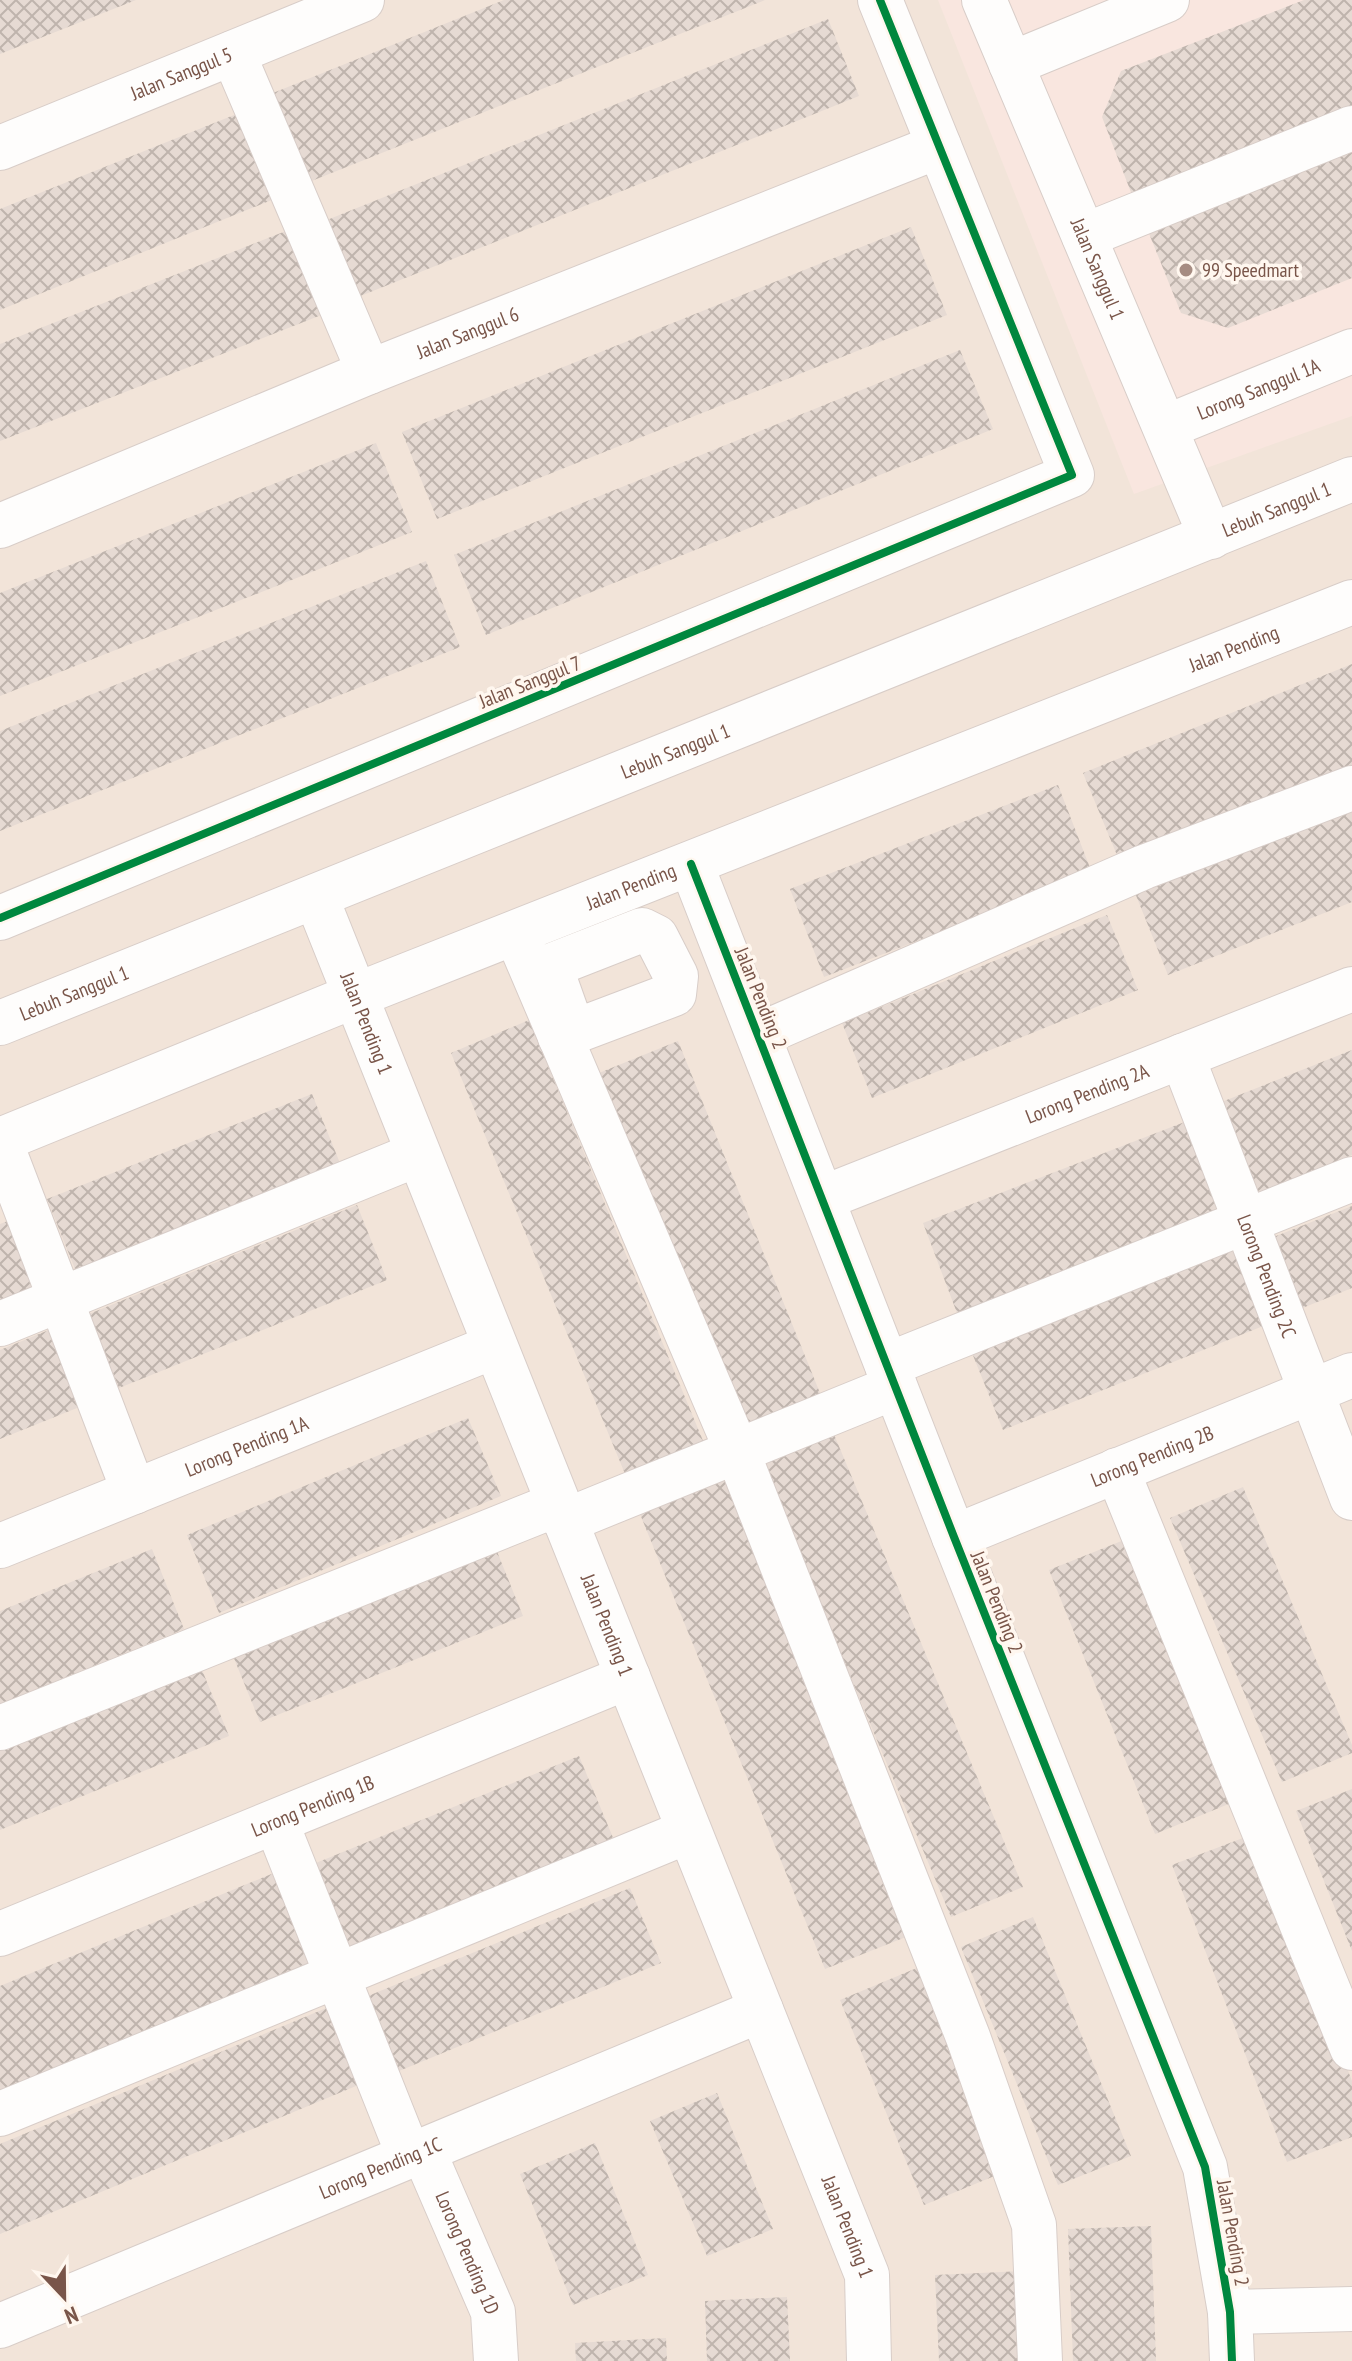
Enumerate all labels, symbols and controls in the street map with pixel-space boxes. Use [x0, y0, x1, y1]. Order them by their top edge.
street label: Jalan Sanggul 5 [126, 41, 236, 107]
street label: Jalan Sanggul 1 [1064, 213, 1131, 324]
place label: 99 Speedmart [1202, 257, 1299, 283]
marker: 99 Speedmart [1177, 261, 1195, 279]
street label: Jalan Sanggul 6 [412, 301, 523, 365]
street label: Lorong Sanggul 1A [1193, 352, 1324, 426]
street label: Lebuh Sanggul 1 [1218, 476, 1335, 543]
street label: Jalan Pending [1184, 619, 1282, 678]
street label: Jalan Sanggul 7 [474, 650, 585, 715]
street label: Lebuh Sanggul 1 [617, 718, 734, 785]
street label: Jalan Pending [581, 857, 680, 916]
street label: Jalan Pending 2 [728, 942, 793, 1053]
street label: Lebuh Sanggul 1 [16, 960, 133, 1027]
street label: Jalan Pending 1 [334, 968, 399, 1078]
street label: Lorong Pending 2A [1022, 1057, 1153, 1130]
street label: Lorong Pending 2C [1231, 1211, 1302, 1342]
street label: Lorong Pending 1A [181, 1410, 312, 1483]
street label: Lorong Pending 2B [1087, 1420, 1218, 1493]
street label: Jalan Pending 2 [964, 1546, 1029, 1657]
street label: Jalan Pending 1 [575, 1569, 639, 1680]
street label: Lorong Pending 1B [248, 1769, 378, 1843]
street label: Lorong Pending 1C [315, 2131, 446, 2205]
street label: Jalan Pending 1 [815, 2171, 880, 2281]
street label: Jalan Pending 2 [1211, 2177, 1255, 2288]
street label: Lorong Pending 1D [429, 2187, 505, 2318]
north arrow [24, 2257, 104, 2337]
text: N [61, 2300, 82, 2331]

